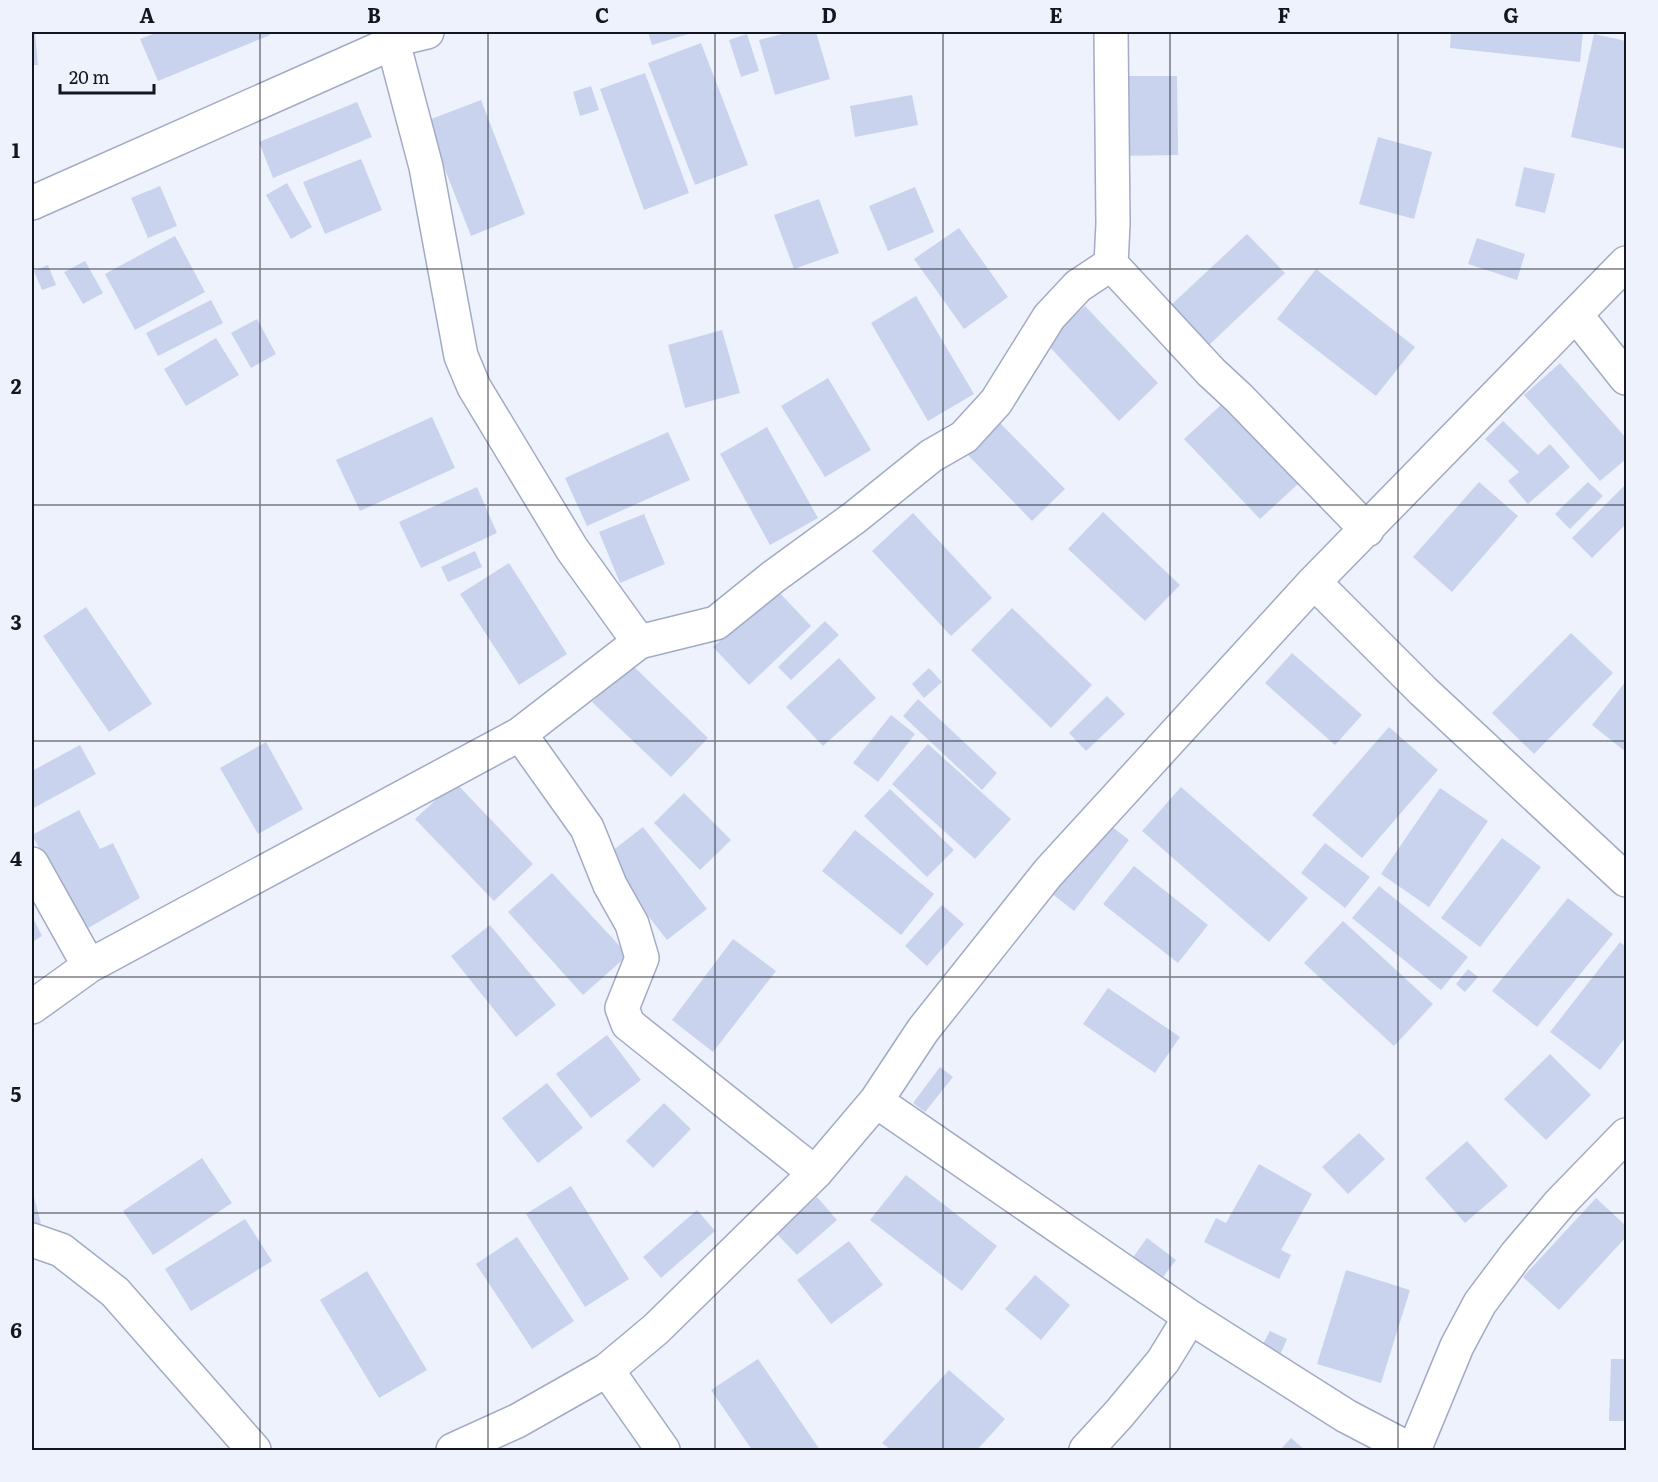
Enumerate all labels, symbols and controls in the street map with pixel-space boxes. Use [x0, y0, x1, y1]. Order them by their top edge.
text: A [139, 0, 155, 29]
text: B [367, 0, 381, 29]
text: C [595, 0, 609, 29]
text: D [821, 0, 837, 29]
text: E [1049, 0, 1063, 29]
text: F [1278, 0, 1291, 29]
text: G [1503, 0, 1519, 29]
scale bar [60, 57, 154, 95]
text: 20 m [69, 63, 110, 90]
text: 1 [12, 134, 20, 164]
text: 2 [11, 370, 22, 400]
text: 3 [10, 606, 22, 636]
text: 4 [10, 842, 22, 872]
text: 5 [11, 1078, 22, 1108]
text: 6 [10, 1314, 22, 1344]

